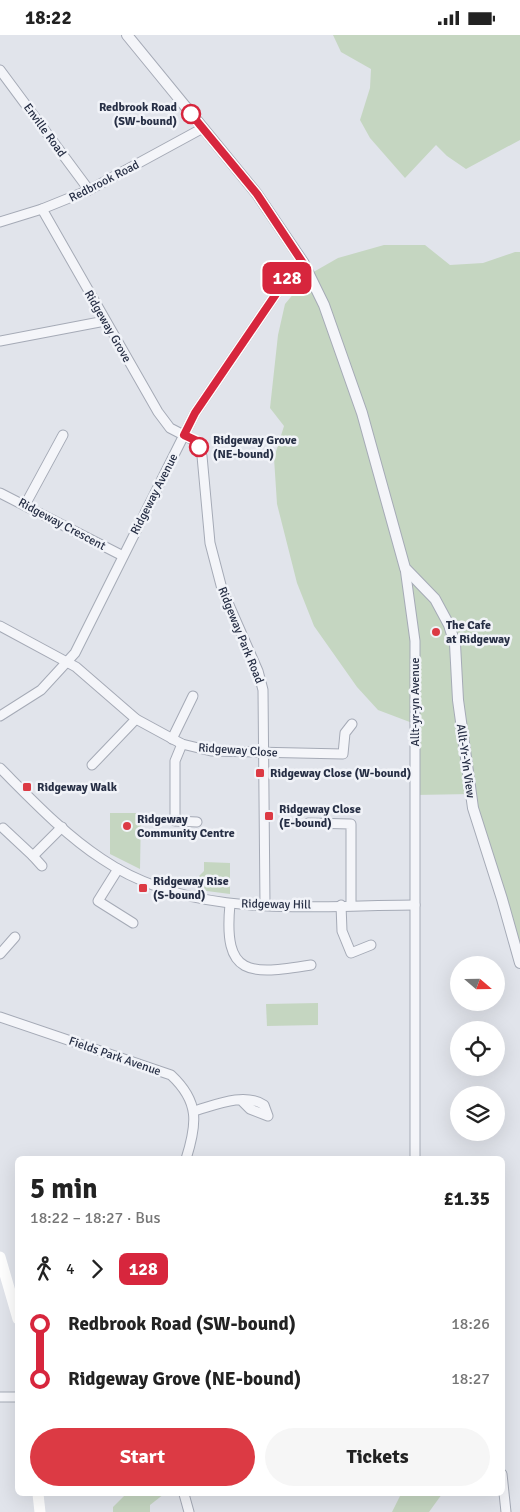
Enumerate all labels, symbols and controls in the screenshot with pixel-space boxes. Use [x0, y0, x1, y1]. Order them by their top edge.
text: 18:22 [25, 6, 72, 30]
street label: Enville Road [20, 100, 69, 160]
place label: Redbrook Road (SW-bound) [99, 100, 178, 129]
marker: Redbrook Road (SW-bound) [181, 104, 201, 124]
street label: Redbrook Road [67, 157, 142, 206]
line badge: 128 [258, 262, 316, 294]
text: 128 [272, 267, 302, 289]
street label: Ridgeway Grove [81, 287, 134, 365]
place label: Ridgeway Grove (NE-bound) [213, 433, 297, 462]
marker: Ridgeway Grove (NE-bound) [189, 437, 209, 457]
street label: Ridgeway Avenue [127, 451, 181, 537]
street label: Ridgeway Crescent [16, 495, 108, 554]
street label: Ridgeway Park Road [214, 585, 267, 686]
place label: The Cafe at Ridgeway [446, 618, 510, 647]
marker: The Cafe at Ridgeway [430, 626, 442, 638]
street label: Allt-yr-yn Avenue [408, 658, 423, 746]
street label: Allt-Yr-Yn View [453, 723, 478, 800]
street label: Ridgeway Close [198, 740, 278, 761]
place label: Ridgeway Close (W-bound) [270, 766, 411, 781]
marker: Ridgeway Close (W-bound) [254, 767, 266, 779]
place label: Ridgeway Walk [37, 780, 118, 795]
marker: Ridgeway Walk [21, 781, 33, 793]
place label: Ridgeway Close (E-bound) [279, 802, 361, 831]
marker: Ridgeway Close (E-bound) [263, 810, 275, 822]
place label: Ridgeway Community Centre [137, 812, 235, 841]
marker: Ridgeway Community Centre [121, 820, 133, 832]
place label: Ridgeway Rise (S-bound) [153, 874, 229, 903]
marker: Ridgeway Rise (S-bound) [137, 882, 149, 894]
street label: Ridgeway Hill [241, 896, 312, 913]
north arrow [450, 956, 505, 1011]
map controls [450, 956, 505, 1141]
button: locate [450, 1021, 505, 1076]
street label: Fields Park Avenue [67, 1034, 163, 1079]
button: layers [450, 1086, 505, 1141]
text: 5 min [30, 1172, 98, 1206]
text: £1.35 [444, 1187, 490, 1211]
text: 18:22 – 18:27 · Bus [30, 1208, 161, 1228]
icon: walk [30, 1255, 58, 1283]
icon: forward [83, 1255, 111, 1283]
text: 128 [129, 1258, 158, 1280]
text: 4 [66, 1259, 75, 1279]
text: Redbrook Road (SW-bound) [68, 1312, 296, 1336]
text: 18:26 [451, 1314, 490, 1334]
text: Ridgeway Grove (NE-bound) [68, 1367, 301, 1391]
text: 18:27 [451, 1369, 490, 1389]
button: Start [30, 1428, 255, 1486]
button: Tickets [265, 1428, 490, 1486]

